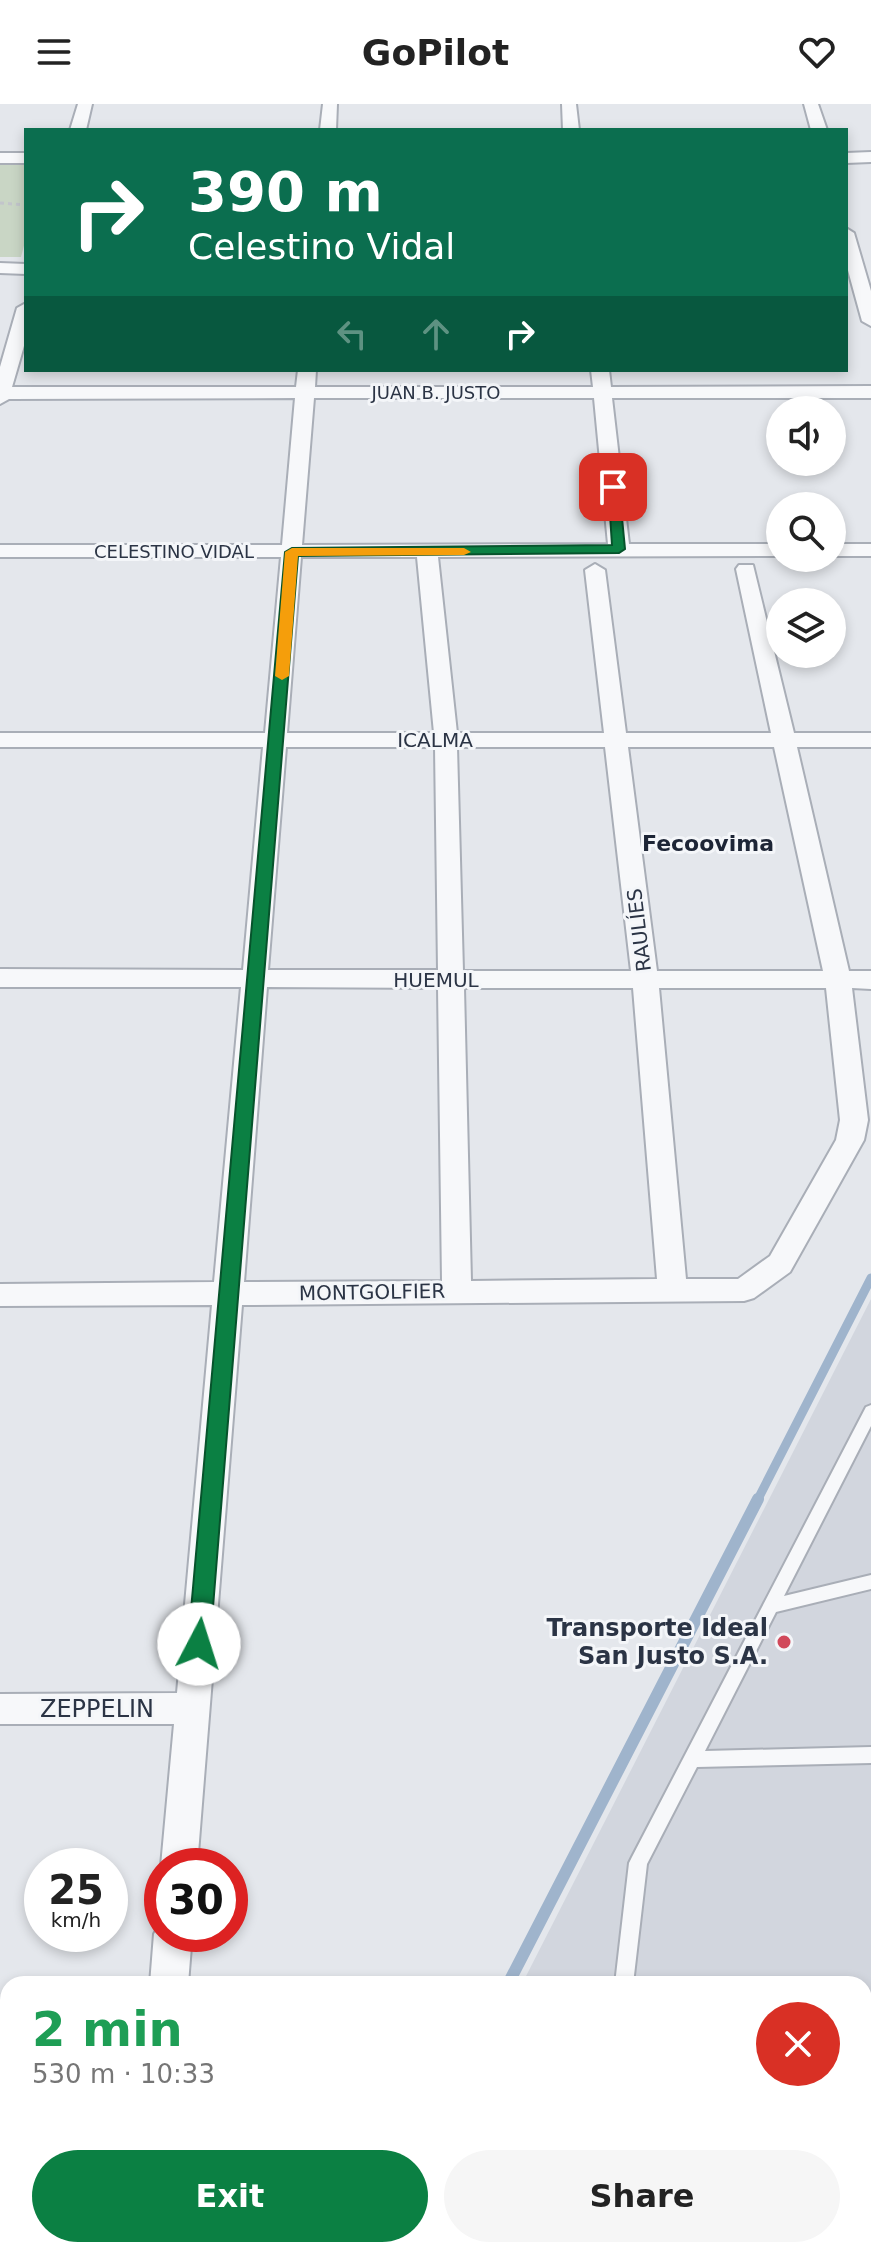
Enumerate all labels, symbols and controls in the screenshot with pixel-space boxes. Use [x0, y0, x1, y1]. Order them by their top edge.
icon: menu [32, 30, 76, 74]
icon: heart [795, 30, 839, 74]
text: GoPilot [362, 32, 509, 73]
text: 390 m [188, 159, 383, 224]
icon: right [56, 160, 160, 264]
text: Celestino Vidal [188, 226, 455, 267]
icon: left [330, 312, 374, 356]
icon: ahead [414, 312, 458, 356]
icon: right [498, 312, 542, 356]
street label: JUAN B. JUSTO [371, 382, 500, 403]
map controls [766, 396, 846, 668]
button: sound [766, 396, 846, 476]
pin [579, 453, 647, 521]
icon: arrive [591, 465, 635, 509]
button: search [766, 492, 846, 572]
street label: CELESTINO VIDAL [94, 541, 254, 562]
button: layers [766, 588, 846, 668]
street label: ICALMA [397, 728, 473, 752]
district label: Fecoovima [642, 831, 774, 856]
street label: RAULÍES [622, 887, 656, 973]
street label: HUEMUL [393, 968, 480, 992]
street label: MONTGOLFIER [299, 1279, 446, 1305]
position arrow [157, 1602, 241, 1686]
place label: Transporte Ideal San Justo S.A. [546, 1614, 768, 1670]
marker: Transporte Ideal San Justo S.A. [775, 1633, 793, 1651]
street label: ZEPPELIN [40, 1695, 154, 1723]
speed limit sign: 30 [144, 1848, 248, 1952]
text: 25 [48, 1867, 104, 1913]
text: km/h [51, 1908, 101, 1932]
text: 2 min [32, 2001, 183, 2057]
button: close [756, 2002, 840, 2086]
text: 530 m · 10:33 [32, 2059, 215, 2089]
button: Exit [32, 2150, 428, 2242]
button: Share [444, 2150, 840, 2242]

